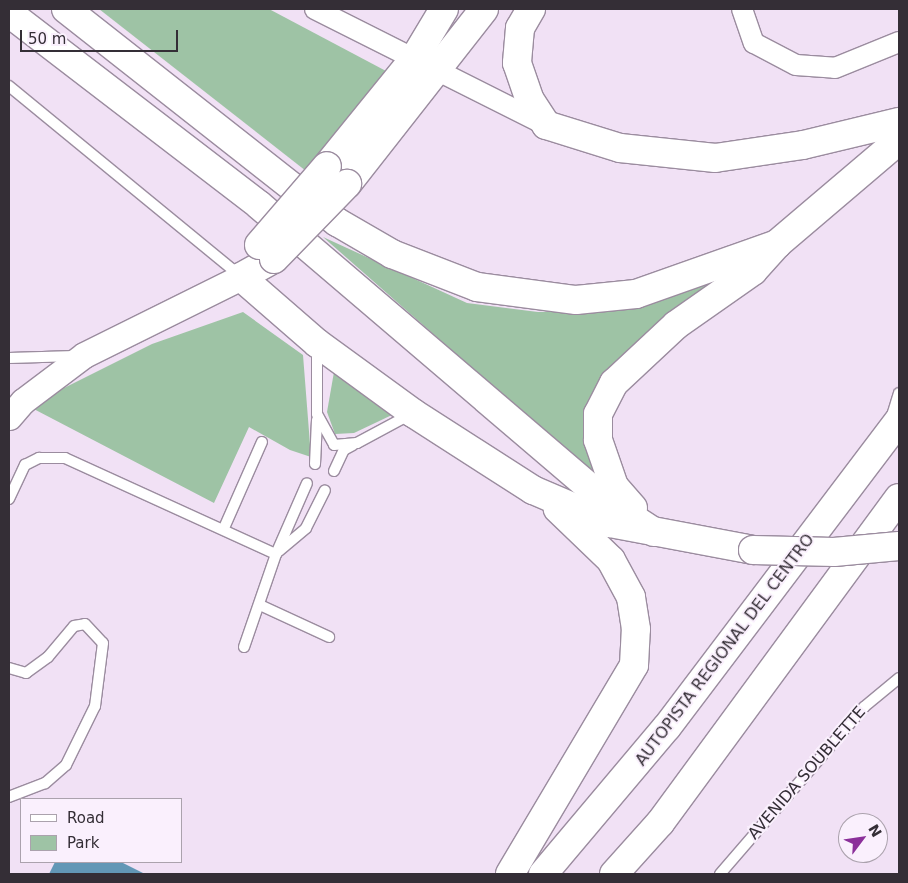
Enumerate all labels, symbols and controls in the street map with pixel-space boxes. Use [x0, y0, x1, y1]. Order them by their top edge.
scale bar [22, 20, 180, 52]
text: 50 m [28, 30, 66, 48]
street label: AUTOPISTA REGIONAL DEL CENTRO [632, 530, 818, 770]
street label: AVENIDA SOUBLETTE [744, 703, 870, 843]
legend [20, 798, 182, 863]
text: Road [67, 809, 105, 827]
north arrow [838, 813, 888, 863]
text: N [865, 822, 885, 840]
text: Park [67, 834, 99, 852]

